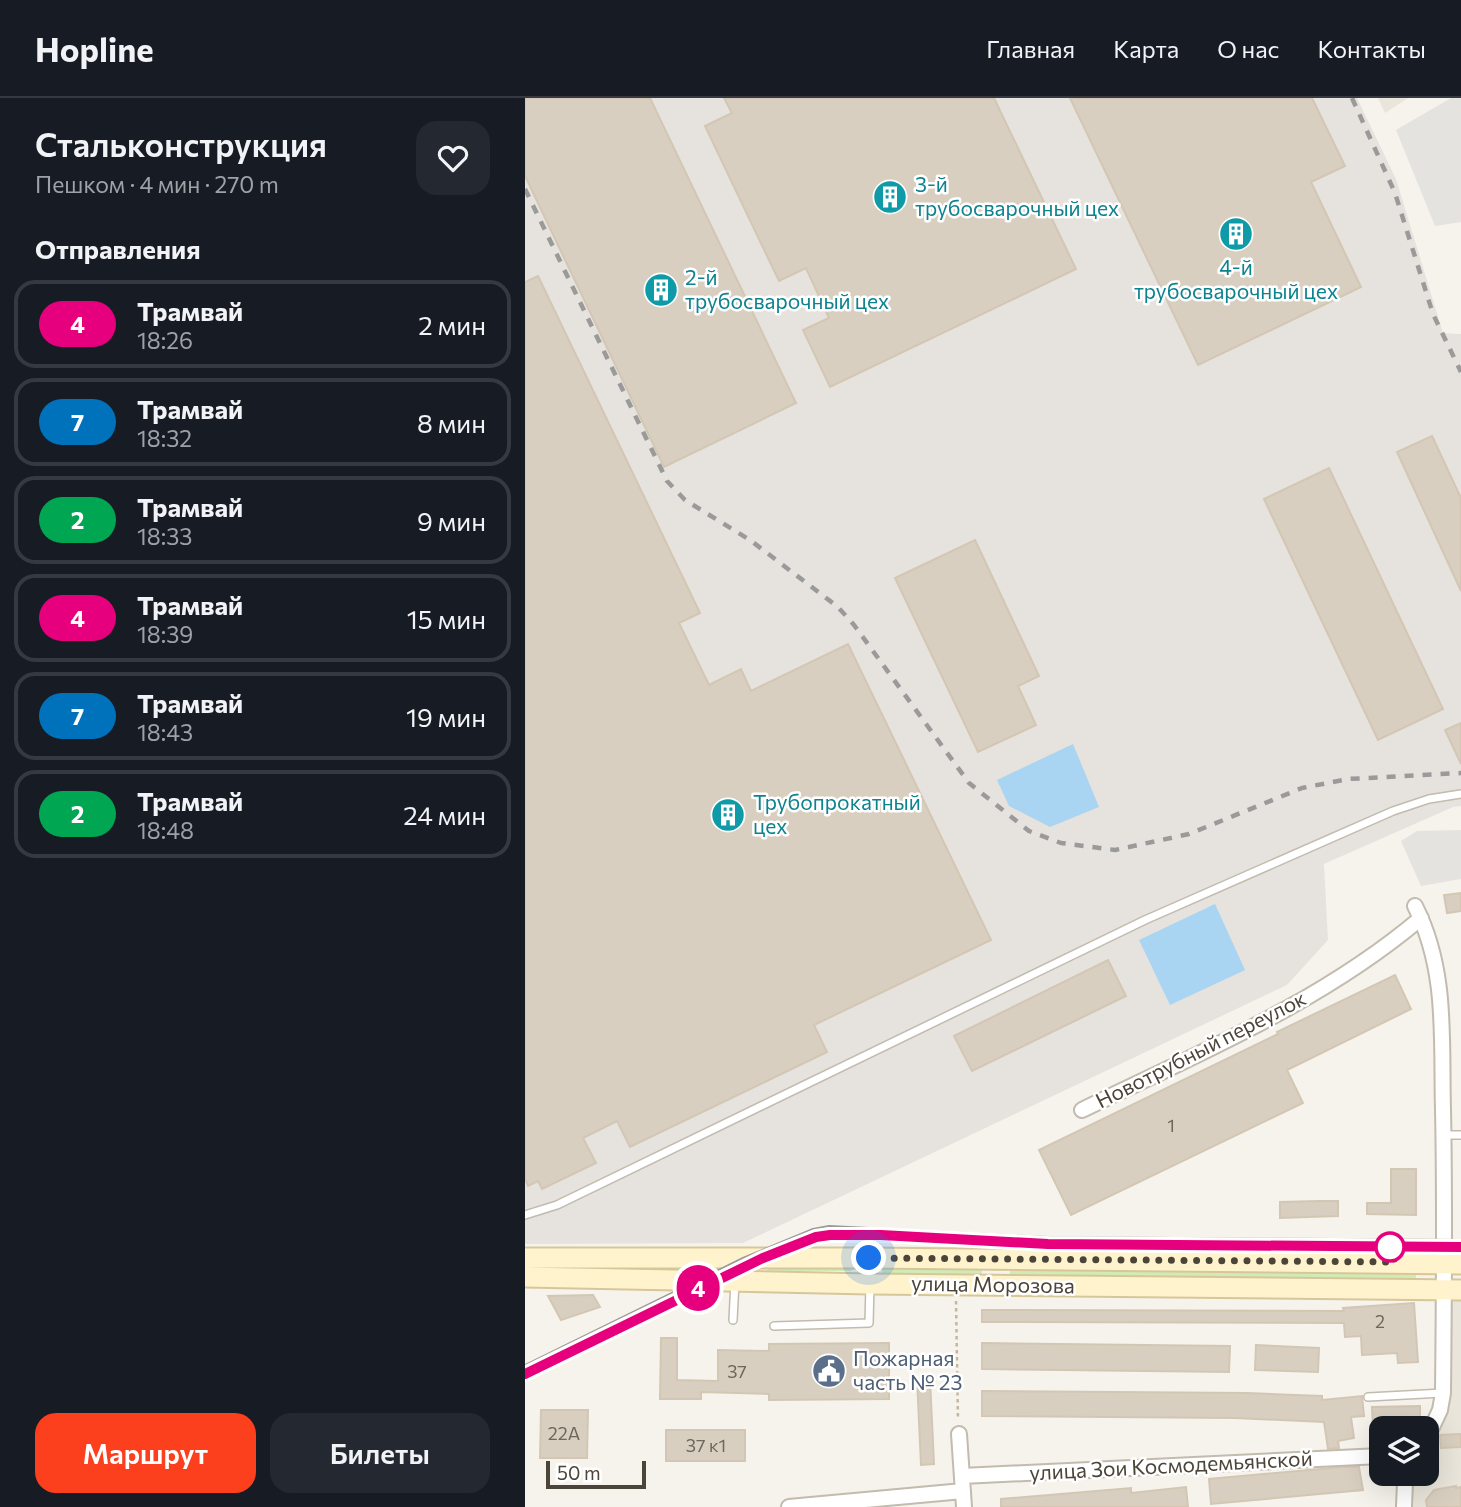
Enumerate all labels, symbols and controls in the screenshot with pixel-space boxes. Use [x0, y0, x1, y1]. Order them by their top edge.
text: Hopline [35, 28, 154, 69]
text: Главная [986, 34, 1075, 63]
text: Карта [1113, 34, 1179, 63]
text: О нас [1217, 34, 1279, 63]
text: Контакты [1317, 34, 1426, 63]
button: heart [416, 121, 490, 195]
text: Стальконструкция [35, 123, 327, 164]
text: Пешком · 4 мин · 270 m [35, 170, 279, 198]
place label: 3-й трубосварочный цех [915, 171, 1119, 220]
building icon: 3-й трубосварочный цех [871, 178, 909, 216]
building icon: 4-й трубосварочный цех [1217, 215, 1255, 253]
text: Отправления [35, 233, 201, 264]
place label: 4-й трубосварочный цех [1134, 254, 1338, 303]
place label: 2-й трубосварочный цех [685, 264, 889, 313]
building icon: 2-й трубосварочный цех [642, 271, 680, 309]
text: Трамвай [137, 295, 243, 326]
text: 4 [70, 309, 85, 338]
text: 2 мин [418, 309, 486, 340]
text: 18:26 [137, 326, 193, 354]
text: Трамвай [137, 393, 243, 424]
text: 7 [71, 407, 84, 436]
text: 8 мин [417, 407, 486, 438]
text: 18:32 [137, 424, 192, 452]
text: Трамвай [137, 491, 243, 522]
text: 2 [71, 505, 84, 534]
text: 9 мин [417, 505, 486, 536]
text: 18:33 [137, 522, 192, 550]
text: Трамвай [137, 589, 243, 620]
text: 4 [70, 603, 85, 632]
text: 15 мин [407, 603, 486, 634]
text: 18:39 [137, 620, 193, 648]
text: Трамвай [137, 687, 243, 718]
text: 7 [71, 701, 84, 730]
text: 19 мин [406, 701, 486, 732]
text: 18:43 [137, 718, 193, 746]
text: Трамвай [137, 785, 243, 816]
place label: Трубопрокатный цех [753, 789, 921, 838]
building icon: Трубопрокатный цех [709, 796, 747, 834]
text: 2 [71, 799, 84, 828]
text: 24 мин [403, 799, 486, 830]
text: 18:48 [137, 816, 194, 844]
street label: Новотрубный переулок [1091, 985, 1310, 1113]
house number: 1 [1167, 1114, 1175, 1136]
unlabelled marker [1375, 1232, 1405, 1262]
your location [851, 1240, 886, 1275]
line badge: 4 [675, 1265, 721, 1311]
street label: улица Морозова [911, 1270, 1075, 1297]
text: 4 [691, 1273, 705, 1302]
house number: 2 [1375, 1310, 1385, 1332]
place label: Пожарная часть № 23 [853, 1345, 962, 1394]
public building icon: Пожарная часть № 23 [810, 1352, 848, 1390]
house number: 37 [727, 1360, 747, 1382]
button: Маршрут [35, 1413, 256, 1493]
button: Билеты [270, 1413, 490, 1493]
map controls [1369, 1416, 1439, 1486]
button: layers [1369, 1416, 1439, 1486]
house number: 22А [548, 1422, 580, 1444]
house number: 37 к1 [686, 1434, 726, 1456]
street label: улица Зои Космодемьянской [1029, 1445, 1313, 1484]
scale bar [546, 1458, 646, 1490]
text: 50 m [557, 1461, 601, 1484]

